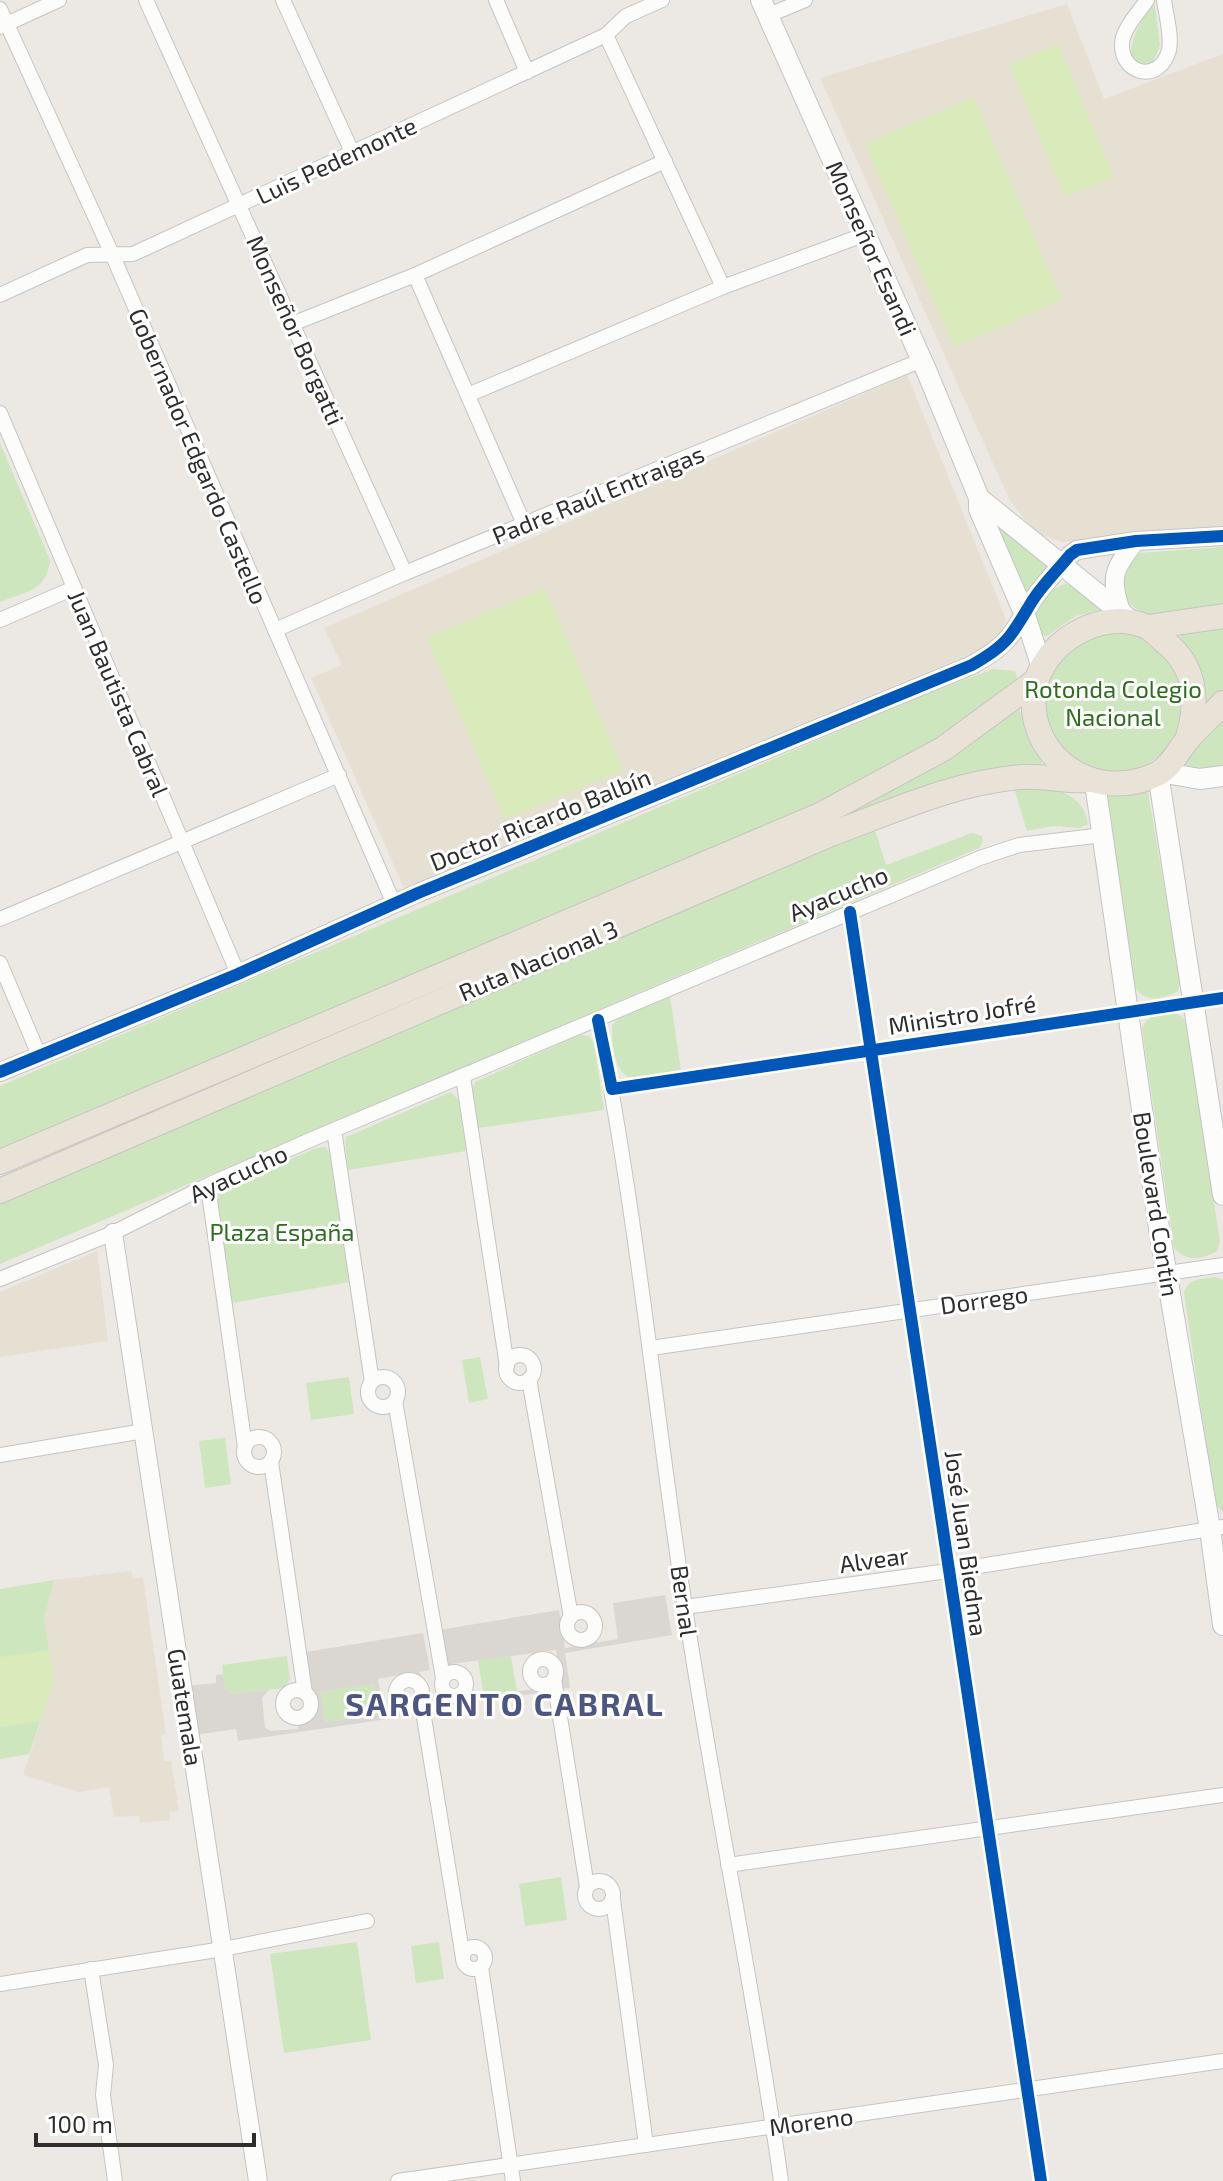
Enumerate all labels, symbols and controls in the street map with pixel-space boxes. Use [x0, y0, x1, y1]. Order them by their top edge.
street label: Luis Pedemonte [251, 110, 421, 210]
street label: Monseñor Esandi [820, 156, 924, 340]
street label: Monseñor Borgatti [241, 231, 351, 429]
street label: Gobernador Edgardo Castello [123, 304, 275, 608]
street label: Padre Raúl Entraigas [488, 438, 708, 550]
street label: Juan Bautista Cabral [62, 585, 176, 801]
park label: Rotonda Colegio Nacional [1024, 674, 1202, 731]
street label: Doctor Ricardo Balbín [426, 762, 654, 876]
street label: Ayacucho [784, 859, 892, 927]
street label: Ruta Nacional 3 [454, 913, 622, 1007]
street label: Ministro Jofré [886, 988, 1038, 1040]
street label: Boulevard Contín [1128, 1110, 1186, 1298]
street label: Ayacucho [184, 1138, 292, 1208]
park label: Plaza España [209, 1217, 355, 1246]
street label: Dorrego [938, 1278, 1030, 1320]
street label: José Juan Biedma [940, 1448, 994, 1638]
street label: Alvear [837, 1540, 911, 1578]
street label: Bernal [666, 1564, 704, 1638]
street label: Guatemala [162, 1646, 210, 1768]
district label: SARGENTO CABRAL [345, 1684, 665, 1722]
scale bar [36, 2097, 254, 2147]
street label: Moreno [767, 2101, 855, 2141]
text: 100 m [48, 2109, 113, 2138]

